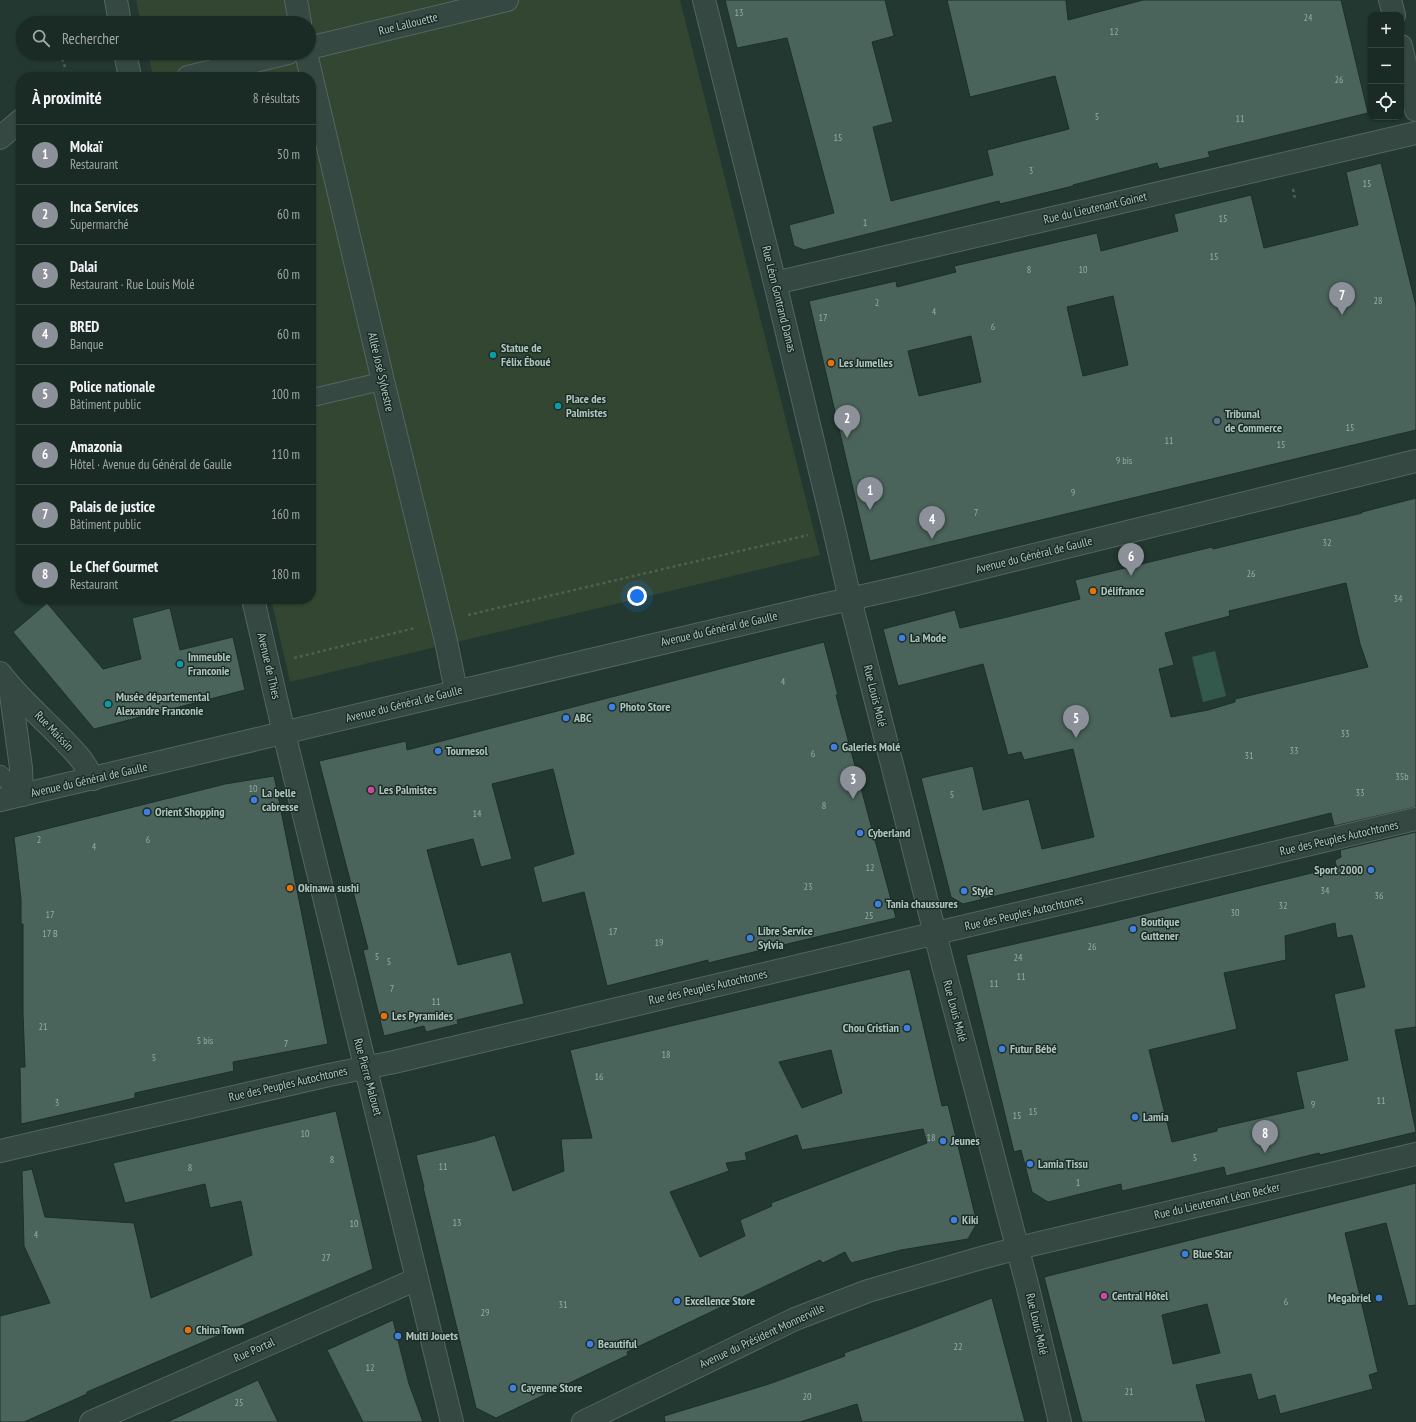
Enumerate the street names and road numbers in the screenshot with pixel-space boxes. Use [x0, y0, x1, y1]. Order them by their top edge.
street label: Rue Lallouette [377, 9, 439, 38]
street label: Rue du Lieutenant Goinet [1042, 188, 1149, 227]
street label: Rue Léon Gontrand Damas [759, 244, 800, 354]
street label: Allée José Sylvestre [365, 331, 398, 413]
street label: Avenue du Général de Gaulle [974, 533, 1094, 576]
street label: Avenue du Général de Gaulle [659, 608, 779, 649]
street label: Avenue de Thies [255, 631, 284, 700]
street label: Rue Louis Molé [861, 663, 890, 728]
street label: Avenue du Général de Gaulle [344, 682, 464, 725]
street label: Rue Maissin [32, 708, 77, 754]
street label: Avenue du Général de Gaulle [29, 759, 149, 800]
street label: Rue des Peuples Autochtones [1278, 817, 1400, 858]
street label: Rue des Peuples Autochtones [963, 892, 1085, 933]
street label: Rue des Peuples Autochtones [647, 966, 769, 1007]
street label: Rue Louis Molé [940, 978, 971, 1043]
street label: Rue Pierre Malouet [351, 1037, 386, 1118]
street label: Rue des Peuples Autochtones [227, 1063, 349, 1104]
street label: Rue du Lieutenant Léon Becker [1153, 1179, 1282, 1222]
street label: Rue Louis Molé [1023, 1291, 1052, 1356]
street label: Avenue du Président Monnerville [697, 1300, 827, 1371]
street label: Rue Portal [231, 1334, 277, 1365]

